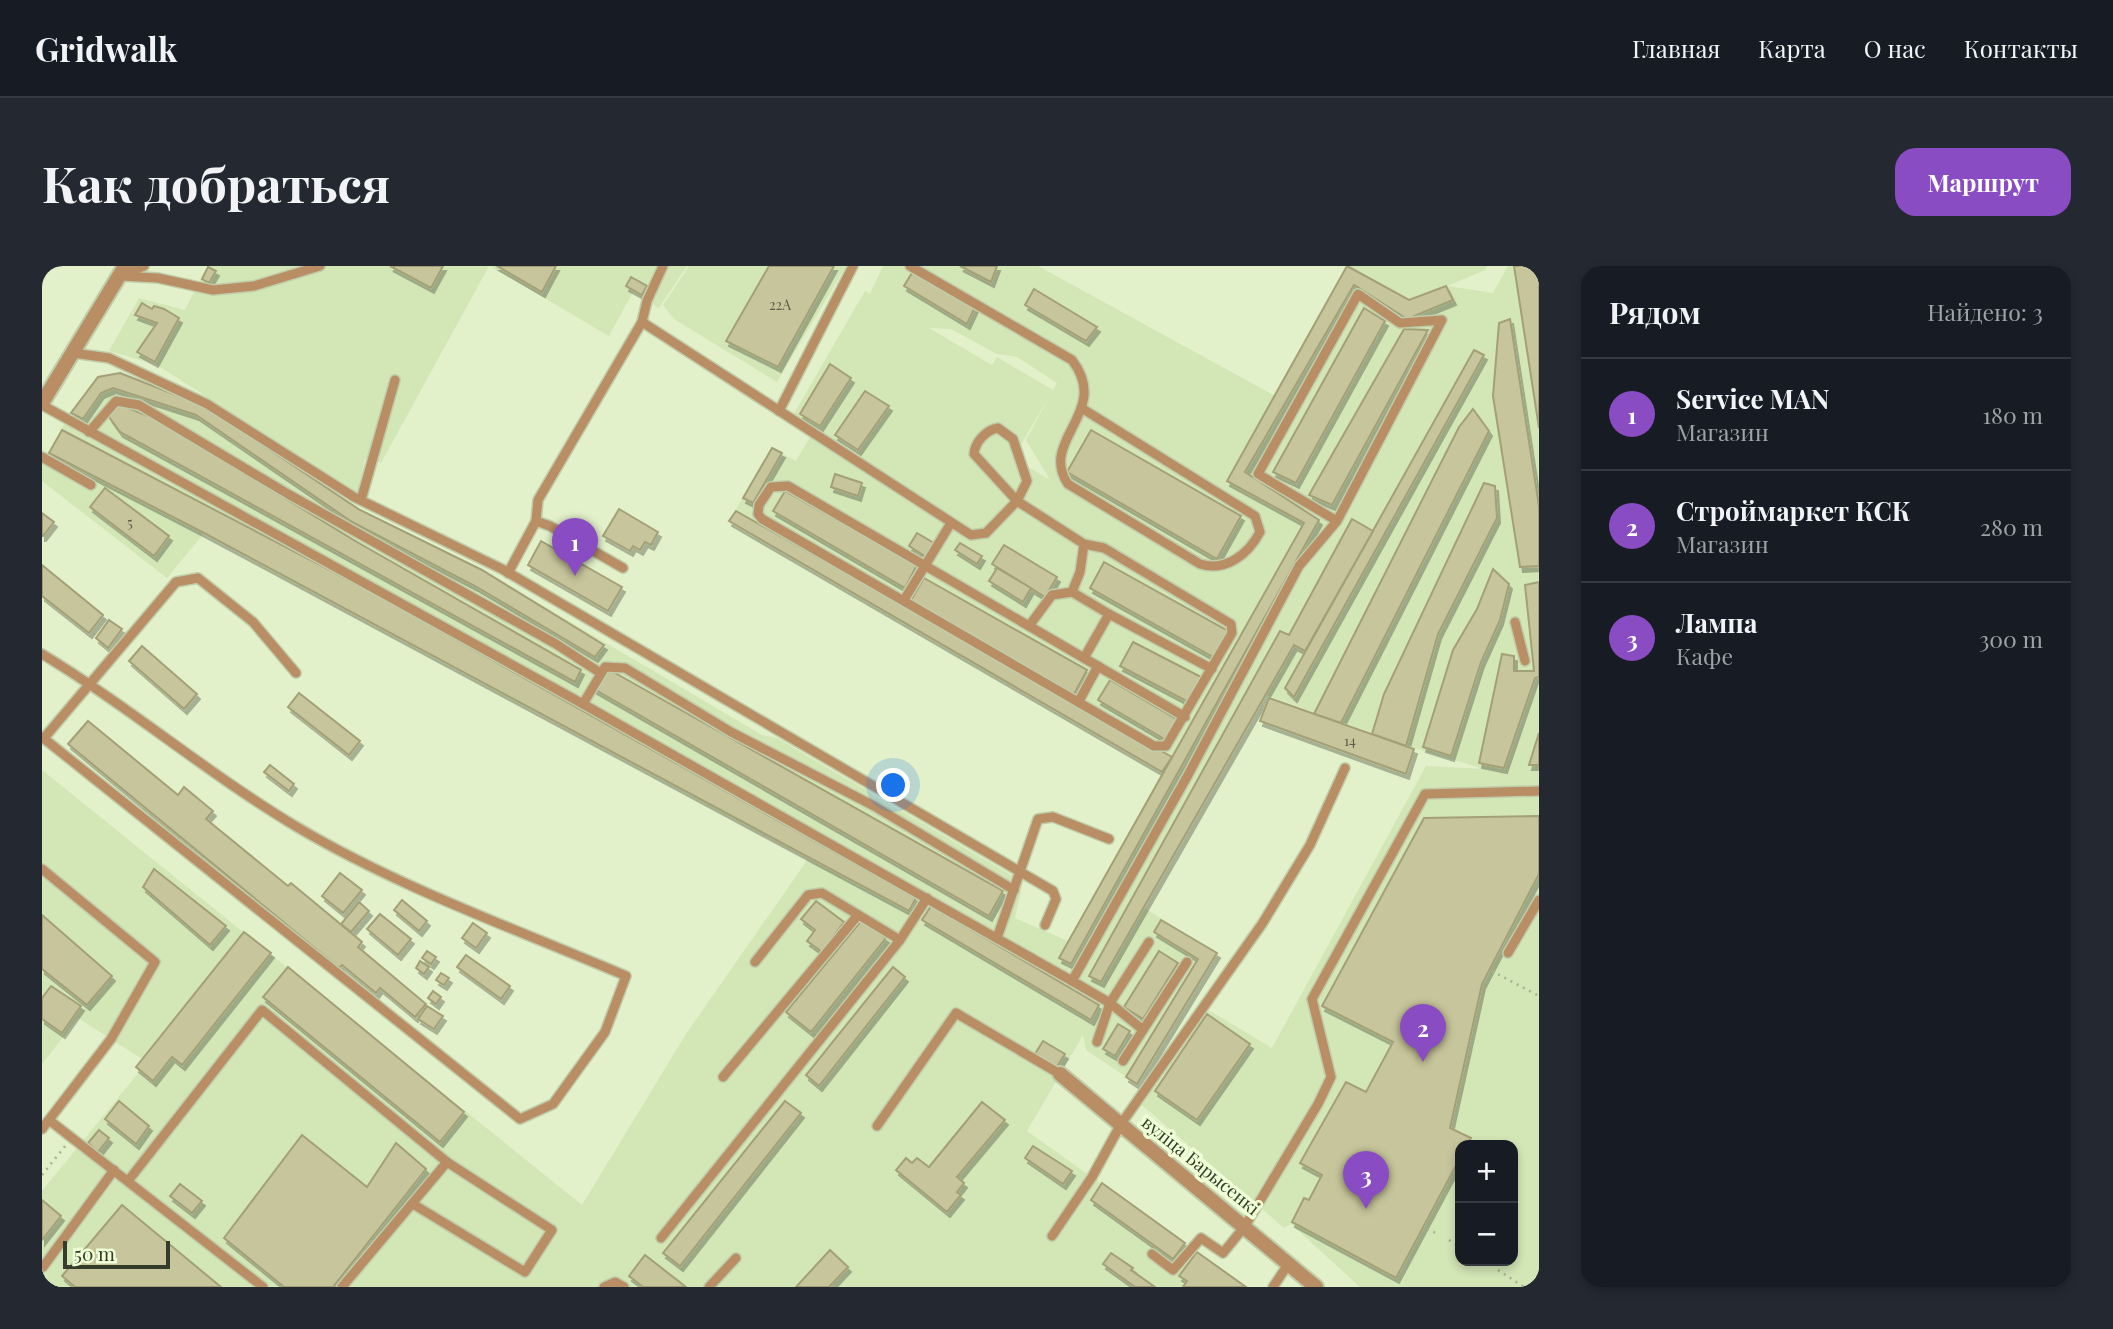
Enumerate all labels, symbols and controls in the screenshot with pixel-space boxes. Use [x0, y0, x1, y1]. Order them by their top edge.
text: Gridwalk [35, 26, 177, 70]
text: Главная [1632, 32, 1720, 64]
text: Карта [1758, 32, 1826, 64]
text: О нас [1864, 32, 1926, 64]
text: Контакты [1964, 32, 2078, 64]
button: Маршрут [1895, 148, 2071, 216]
text: Как добраться [42, 150, 390, 215]
text: Рядом [1609, 292, 1701, 332]
house number: 22А [769, 295, 791, 314]
text: Найдено: 3 [1927, 296, 2043, 327]
text: Service MAN [1676, 381, 1829, 416]
text: 1 [1628, 399, 1636, 430]
text: 180 m [1983, 399, 2043, 430]
text: Магазин [1676, 416, 1769, 447]
text: Строймаркет КСК [1676, 493, 1911, 528]
text: 2 [1626, 511, 1638, 542]
text: 280 m [1980, 511, 2043, 542]
house number: 5 [127, 513, 133, 532]
pin: 1 [552, 518, 598, 576]
text: Магазин [1676, 528, 1769, 559]
text: Лампа [1676, 605, 1757, 640]
text: 3 [1626, 623, 1638, 654]
text: 300 m [1979, 623, 2043, 654]
text: Кафе [1676, 640, 1733, 671]
house number: 14 [1344, 731, 1356, 750]
your location [876, 768, 910, 802]
pin: 2 [1400, 1004, 1446, 1062]
street label: вуліца Барысенкі [1137, 1110, 1265, 1220]
map controls [1455, 1140, 1518, 1266]
button: + [1455, 1140, 1518, 1203]
pin: 3 [1343, 1151, 1389, 1209]
button: − [1455, 1203, 1518, 1266]
scale bar [63, 1238, 170, 1270]
text: 50 m [74, 1240, 115, 1266]

